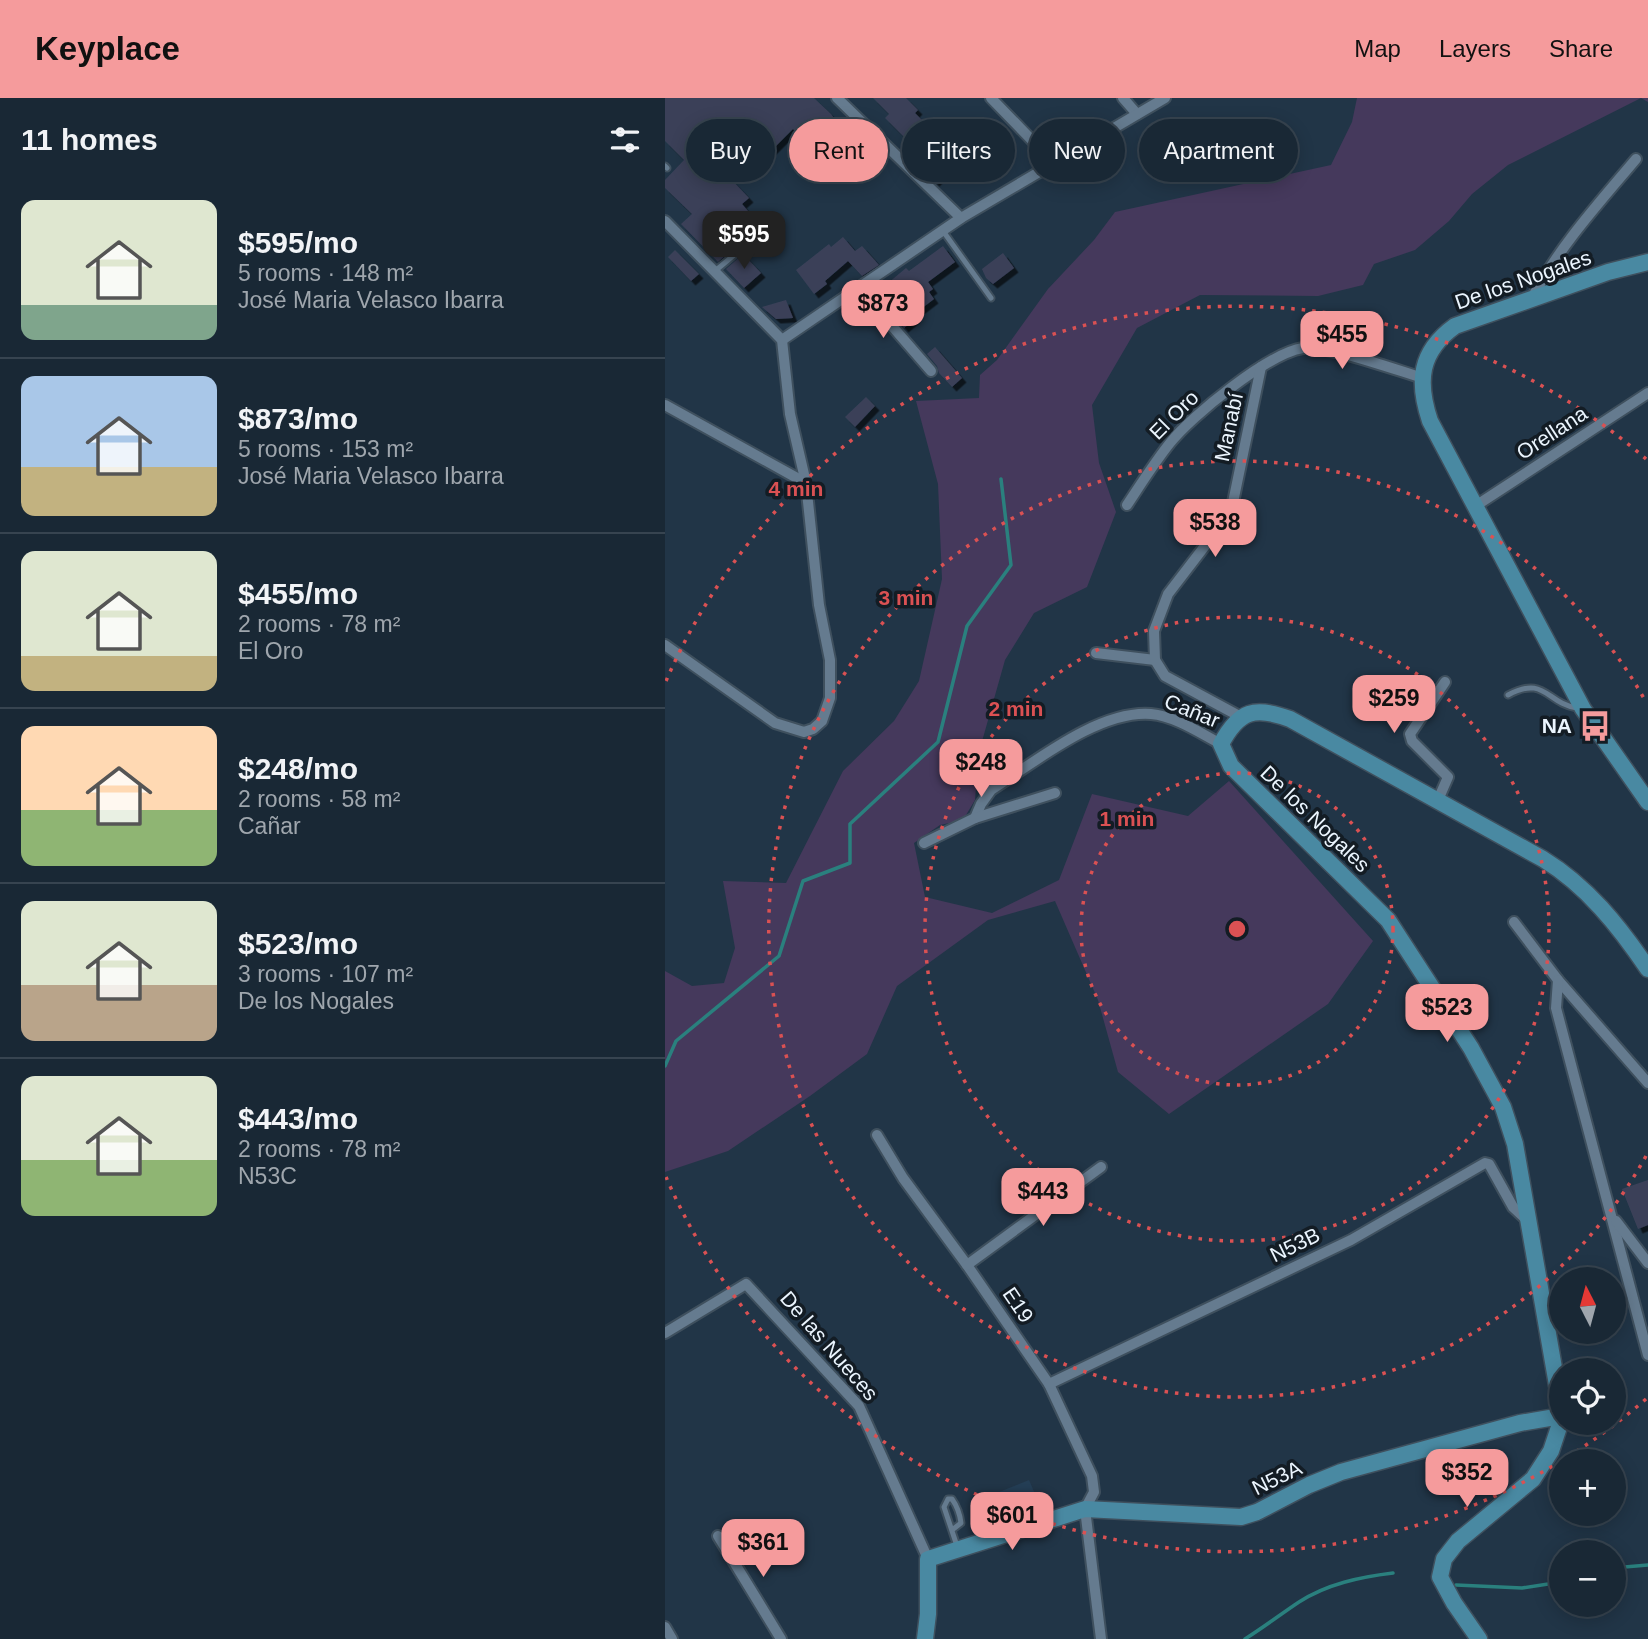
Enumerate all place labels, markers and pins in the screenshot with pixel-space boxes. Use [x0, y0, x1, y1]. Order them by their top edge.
pin: $595 [703, 212, 785, 271]
pin: $873 [842, 280, 924, 340]
pin: $455 [1301, 312, 1383, 371]
pin: $538 [1174, 500, 1256, 559]
pin: $259 [1353, 676, 1435, 735]
bus stop icon: NA [1578, 709, 1612, 743]
place label: NA [1542, 714, 1572, 737]
pin: $248 [940, 740, 1022, 799]
centre of rings [1225, 917, 1249, 941]
pin: $523 [1406, 984, 1488, 1044]
pin: $443 [1002, 1168, 1084, 1228]
pin: $352 [1426, 1450, 1508, 1509]
pin: $601 [971, 1492, 1053, 1552]
pin: $361 [722, 1520, 804, 1579]

